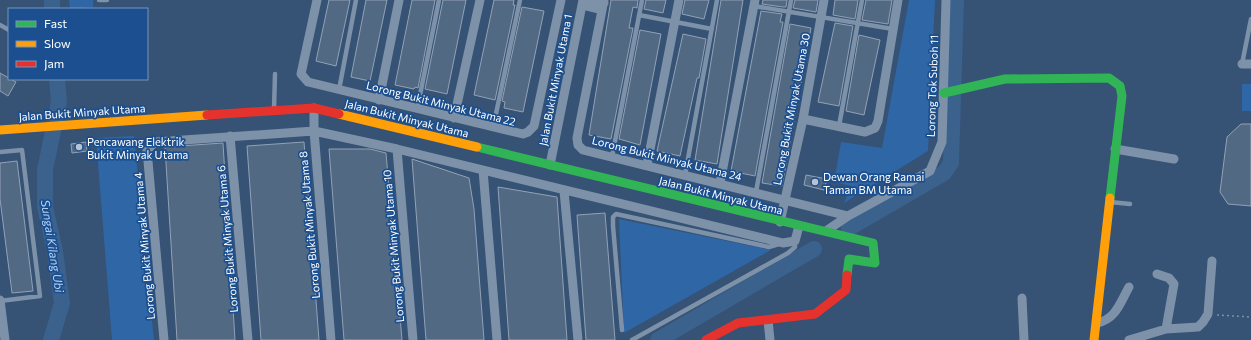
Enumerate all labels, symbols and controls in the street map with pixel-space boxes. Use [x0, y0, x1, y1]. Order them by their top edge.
legend [8, 8, 148, 80]
street label: Jalan Bukit Minyak Utama 1 [536, 13, 575, 147]
text: Fast [44, 16, 67, 30]
street label: Lorong Bukit Minyak Utama 30 [770, 32, 812, 186]
street label: Lorong Tok Suboh 11 [924, 35, 940, 137]
text: Slow [44, 36, 71, 50]
text: Jam [44, 56, 64, 71]
street label: Lorong Bukit Minyak Utama 22 [365, 78, 517, 128]
street label: Jalan Bukit Minyak Utama [343, 96, 470, 141]
street label: Jalan Bukit Minyak Utama [18, 101, 146, 124]
street label: Lorong Bukit Minyak Utama 24 [591, 133, 744, 183]
place label: Pencawang Elektrik Bukit Minyak Utama [87, 135, 188, 161]
marker: Pencawang Elektrik Bukit Minyak Utama [74, 142, 84, 152]
street label: Lorong Bukit Minyak Utama 8 [296, 150, 322, 299]
street label: Lorong Bukit Minyak Utama 6 [214, 164, 240, 313]
street label: Lorong Bukit Minyak Utama 10 [380, 169, 406, 323]
place label: Dewan Orang Ramai Taman BM Utama [823, 170, 924, 196]
street label: Lorong Bukit Minyak Utama 4 [131, 171, 157, 320]
street label: Jalan Bukit Minyak Utama [657, 173, 784, 218]
marker: Dewan Orang Ramai Taman BM Utama [810, 177, 820, 187]
water label: Sungai Kilang Ubi [39, 199, 67, 294]

